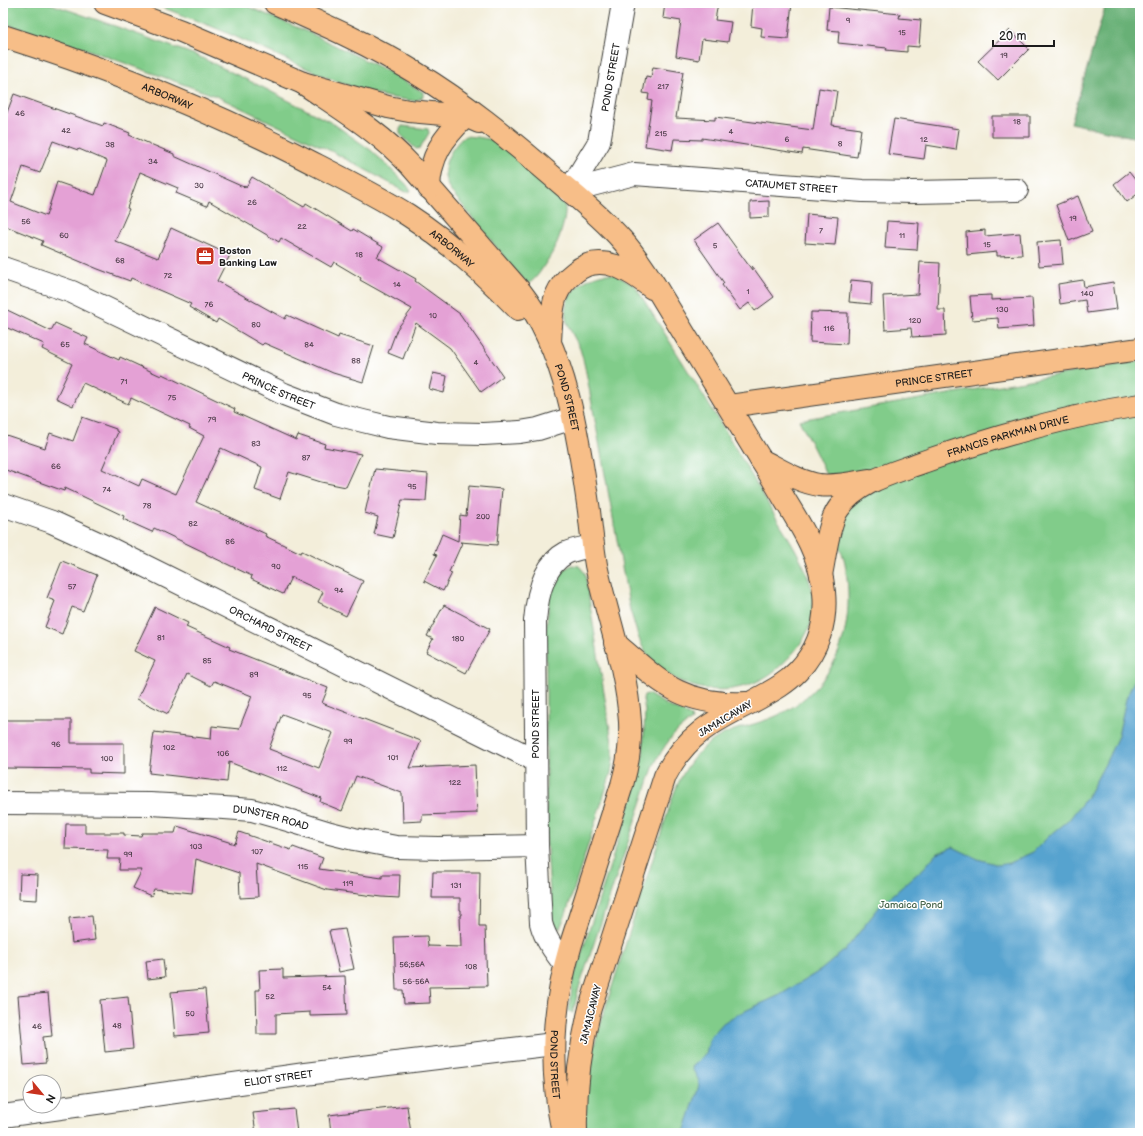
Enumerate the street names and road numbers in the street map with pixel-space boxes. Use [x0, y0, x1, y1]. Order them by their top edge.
street label: POND STREET [599, 42, 623, 113]
street label: ARBORWAY [140, 81, 194, 113]
street label: CATAUMET STREET [745, 177, 838, 196]
street label: ARBORWAY [427, 227, 476, 271]
street label: POND STREET [552, 362, 581, 433]
street label: PRINCE STREET [894, 367, 974, 390]
street label: PRINCE STREET [240, 370, 317, 412]
street label: FRANCIS PARKMAN DRIVE [946, 414, 1071, 460]
street label: ORCHARD STREET [227, 604, 313, 655]
street label: POND STREET [530, 689, 542, 759]
street label: JAMAICAWAY [696, 698, 755, 740]
street label: DUNSTER ROAD [232, 804, 310, 833]
street label: JAMAICAWAY [578, 983, 604, 1045]
street label: POND STREET [547, 1030, 562, 1100]
street label: ELIOT STREET [243, 1068, 314, 1089]

